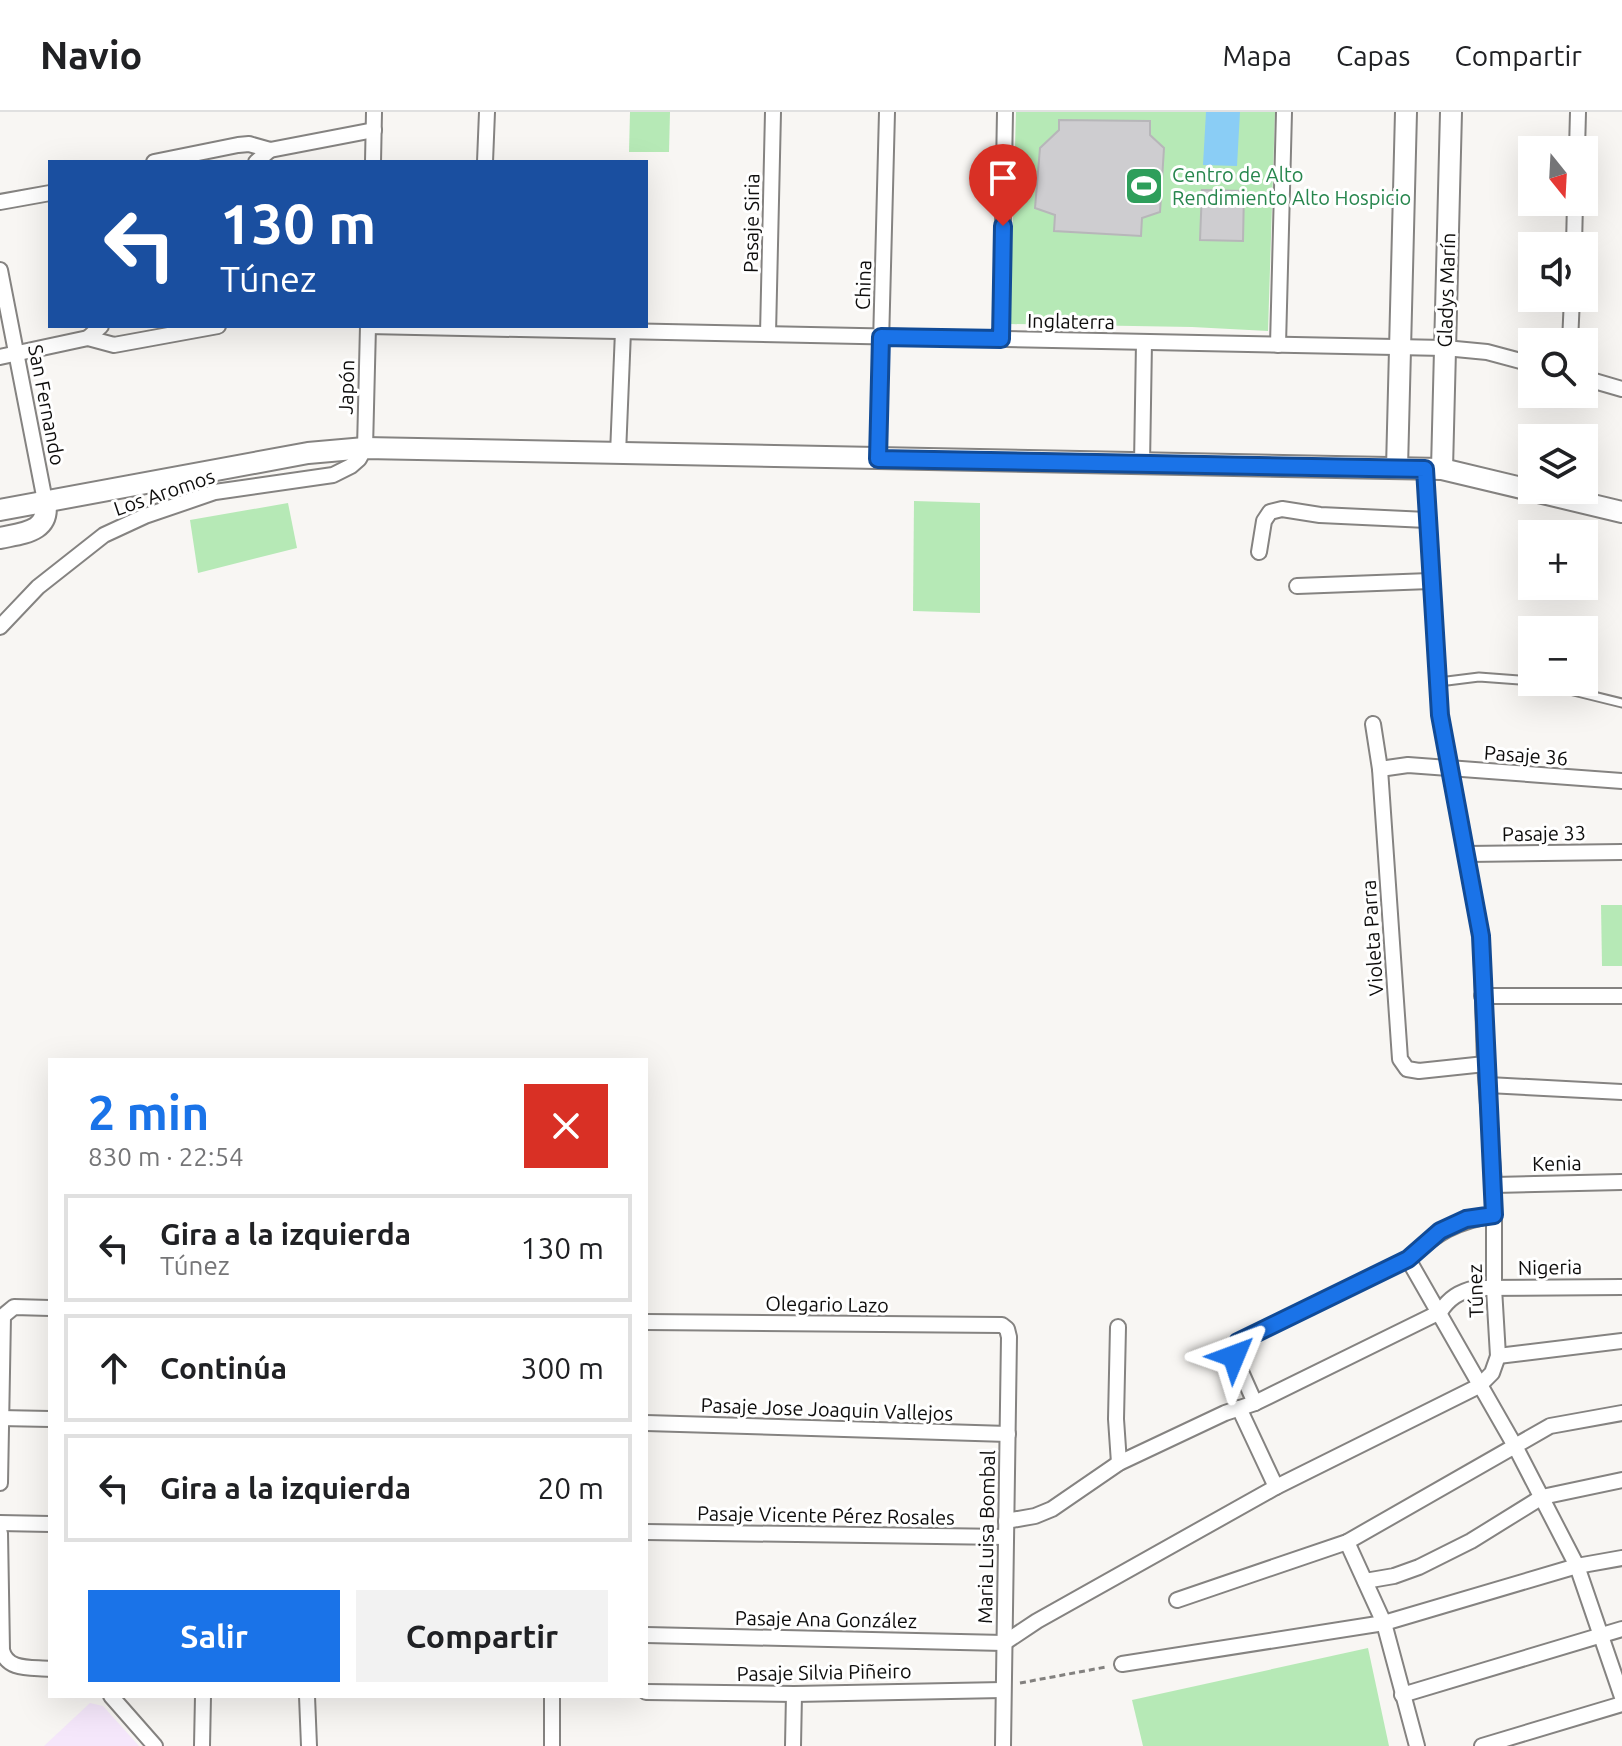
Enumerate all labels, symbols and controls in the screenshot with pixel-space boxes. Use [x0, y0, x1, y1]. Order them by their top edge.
text: Navio [40, 34, 142, 76]
text: Mapa [1222, 40, 1292, 71]
text: Capas [1336, 40, 1411, 71]
text: Compartir [1455, 40, 1582, 71]
north arrow [1518, 136, 1598, 216]
map controls [1518, 136, 1598, 696]
pin [969, 144, 1037, 226]
icon: arrive [981, 156, 1025, 200]
place label: Centro de Alto Rendimiento Alto Hospicio [1172, 163, 1411, 209]
sports icon: Centro de Alto Rendimiento Alto Hospicio [1123, 165, 1165, 207]
street label: Pasaje Siria [739, 173, 763, 273]
icon: left [88, 192, 192, 296]
text: 130 m [220, 192, 376, 255]
street label: Gladys Marín [1433, 232, 1459, 348]
button: sound [1518, 232, 1598, 312]
text: Túnez [220, 258, 317, 299]
street label: China [851, 259, 875, 311]
street label: Inglaterra [1027, 309, 1115, 333]
button: search [1518, 328, 1598, 408]
street label: San Fernando [24, 343, 70, 467]
street label: Japón [334, 359, 358, 415]
button: layers [1518, 424, 1598, 504]
street label: Los Aromos [111, 464, 217, 520]
button: + [1518, 520, 1598, 600]
button: − [1518, 616, 1598, 696]
street label: Pasaje 36 [1483, 741, 1569, 769]
street label: Pasaje 33 [1502, 821, 1586, 845]
street label: Violeta Parra [1356, 879, 1388, 997]
button: close [524, 1084, 608, 1168]
text: 2 min [88, 1085, 209, 1139]
text: 830 m · 22:54 [88, 1142, 244, 1171]
street label: Kenia [1532, 1151, 1582, 1175]
text: Gira a la izquierda [160, 1217, 411, 1251]
icon: left [92, 1226, 136, 1270]
text: 130 m [520, 1231, 604, 1265]
text: Túnez [160, 1251, 230, 1280]
street label: Nigeria [1518, 1255, 1582, 1279]
street label: Túnez [1463, 1264, 1487, 1318]
street label: Olegario Lazo [765, 1291, 889, 1317]
position arrow [1192, 1314, 1276, 1398]
icon: ahead [92, 1346, 136, 1390]
text: Continúa [160, 1351, 287, 1385]
text: 300 m [520, 1351, 604, 1385]
street label: Pasaje Jose Joaquin Vallejos [700, 1393, 954, 1425]
street label: Maria Luisa Bombal [973, 1450, 999, 1624]
icon: left [92, 1466, 136, 1510]
text: Gira a la izquierda [160, 1471, 411, 1505]
text: 20 m [537, 1471, 604, 1505]
street label: Pasaje Vicente Pérez Rosales [697, 1501, 955, 1529]
button: Salir [88, 1590, 340, 1682]
button: Compartir [356, 1590, 608, 1682]
street label: Pasaje Ana González [735, 1606, 917, 1632]
street label: Pasaje Silvia Piñeiro [736, 1659, 912, 1685]

